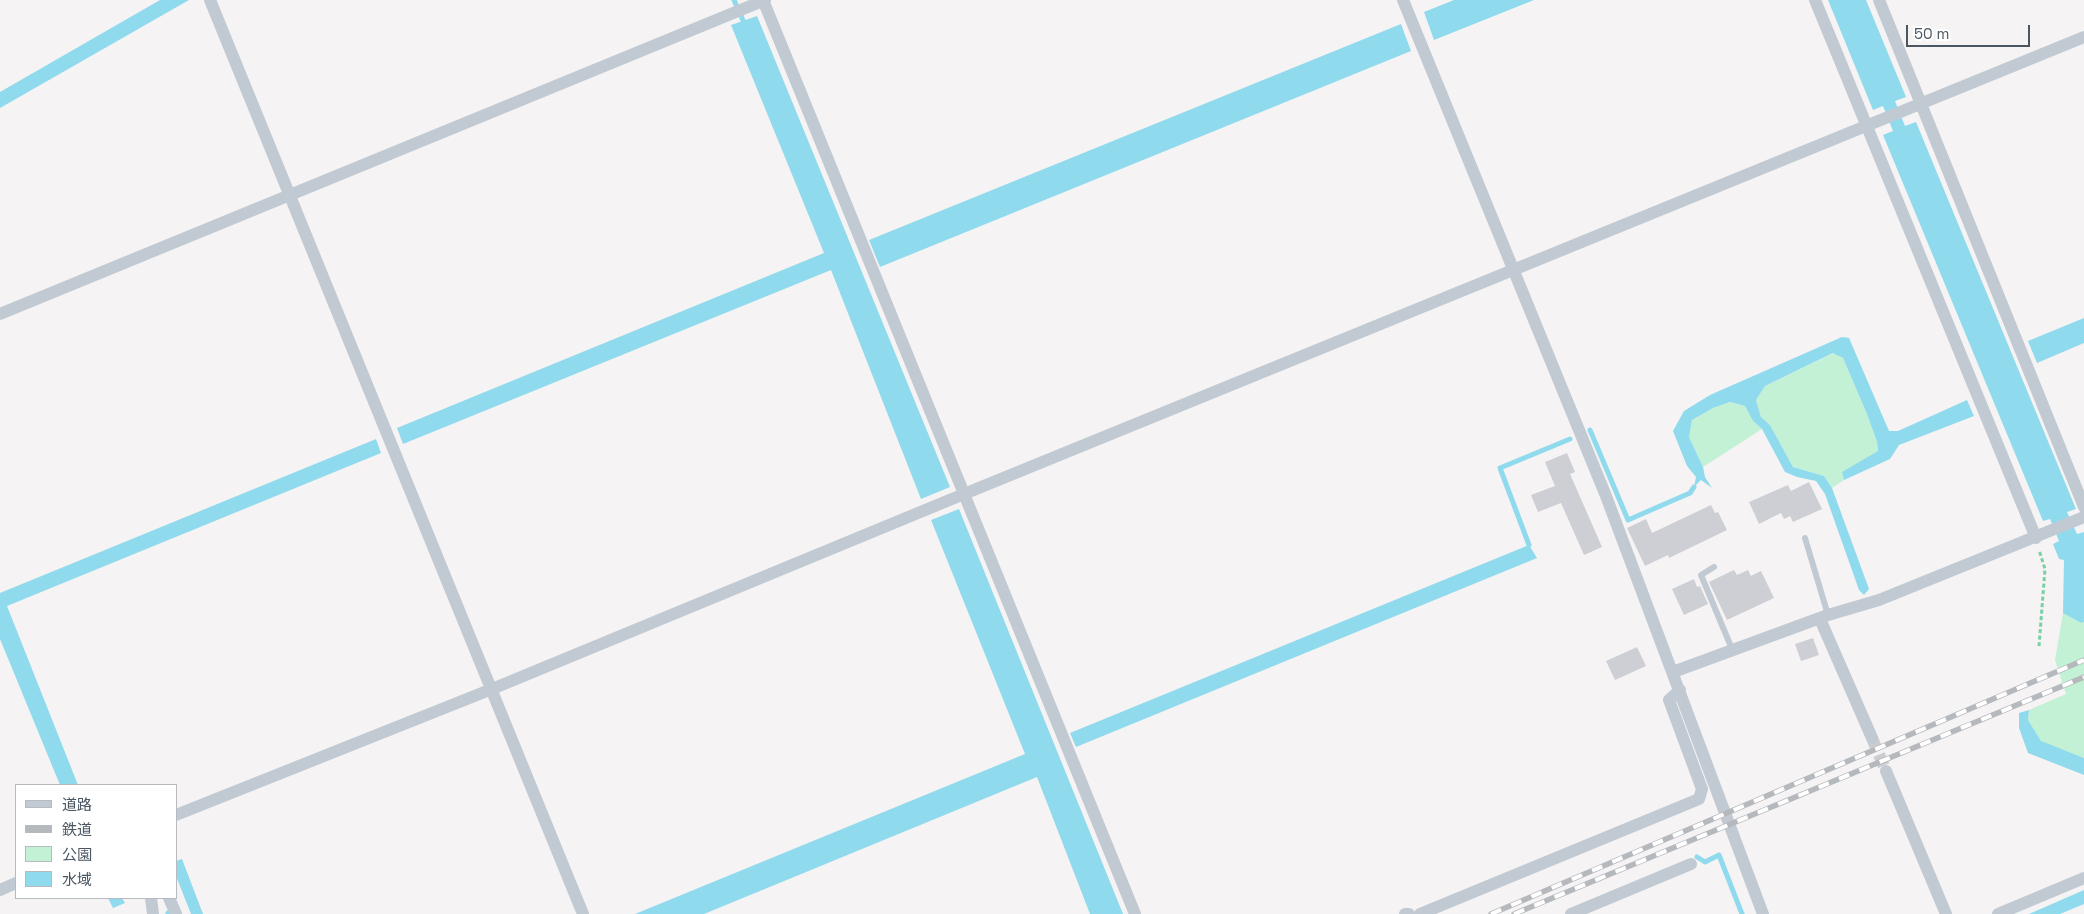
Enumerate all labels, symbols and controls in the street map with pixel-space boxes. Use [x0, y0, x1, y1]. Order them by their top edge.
scale bar [1909, 15, 2033, 47]
text: 50 m [1914, 24, 1949, 43]
legend [15, 784, 178, 899]
text: 道路 [62, 795, 92, 814]
text: 鉄道 [62, 820, 92, 839]
text: 公園 [62, 845, 92, 864]
text: 水域 [62, 870, 92, 889]

